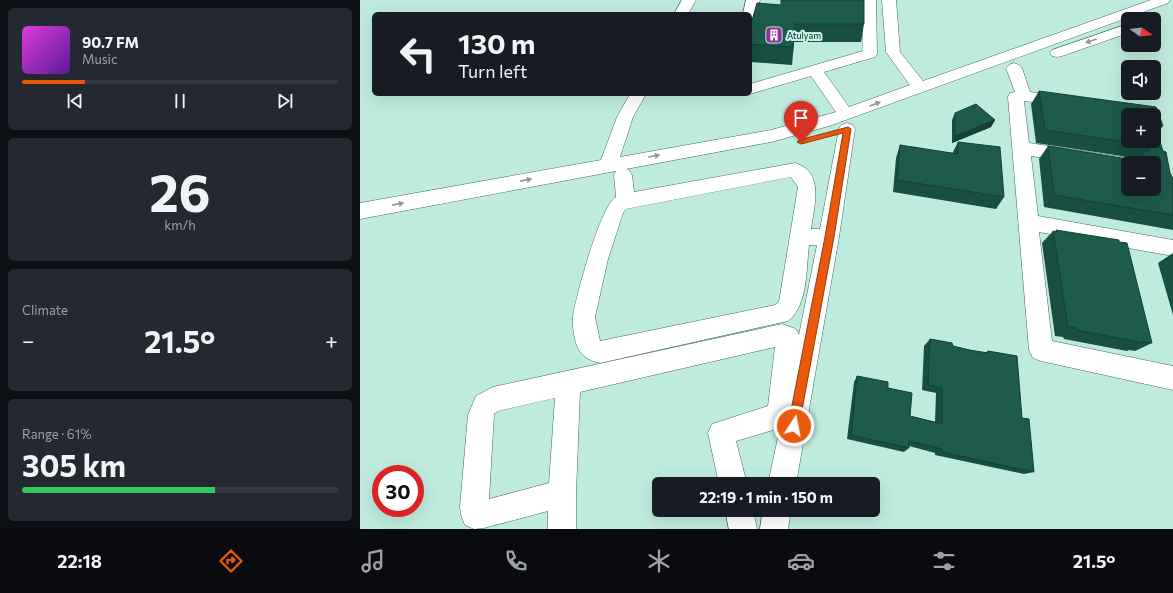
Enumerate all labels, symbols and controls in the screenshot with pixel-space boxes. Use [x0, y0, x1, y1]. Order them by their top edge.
north arrow [1121, 12, 1161, 52]
map controls [1121, 12, 1161, 196]
building icon: Atulyam [764, 25, 784, 45]
text: 130 m [458, 26, 535, 60]
icon: left [392, 28, 444, 80]
place label: Atulyam [787, 30, 821, 41]
text: 90.7 FM [82, 33, 139, 51]
one-way arrow [1085, 38, 1097, 44]
text: Music [82, 51, 117, 67]
text: Turn left [458, 60, 527, 82]
button: sound [1121, 60, 1161, 100]
icon: previous [64, 90, 86, 112]
icon: pause [169, 90, 191, 112]
icon: next [274, 90, 296, 112]
one-way arrow [870, 100, 882, 106]
pin [784, 101, 818, 142]
icon: arrive [790, 107, 812, 129]
button: + [1121, 108, 1161, 148]
one-way arrow [648, 153, 660, 159]
button: − [1121, 156, 1161, 196]
text: 26 [149, 159, 211, 223]
one-way arrow [520, 177, 532, 183]
one-way arrow [392, 201, 404, 207]
text: km/h [164, 217, 196, 233]
text: Climate [22, 302, 68, 318]
text: 21.5° [144, 322, 215, 359]
text: − [22, 327, 35, 354]
text: + [325, 327, 338, 354]
position arrow [773, 405, 815, 447]
text: Range · 61% [22, 426, 92, 442]
text: 305 km [22, 446, 126, 483]
speed limit sign: 30 [372, 465, 424, 517]
text: 22:19 · 1 min · 150 m [699, 488, 833, 506]
icon: directions [217, 547, 245, 575]
icon: music [359, 547, 387, 575]
icon: phone [502, 547, 530, 575]
icon: climate [645, 547, 673, 575]
icon: car [787, 547, 815, 575]
icon: filters [930, 547, 958, 575]
text: 22:18 [57, 550, 102, 572]
text: 21.5° [1073, 550, 1116, 572]

